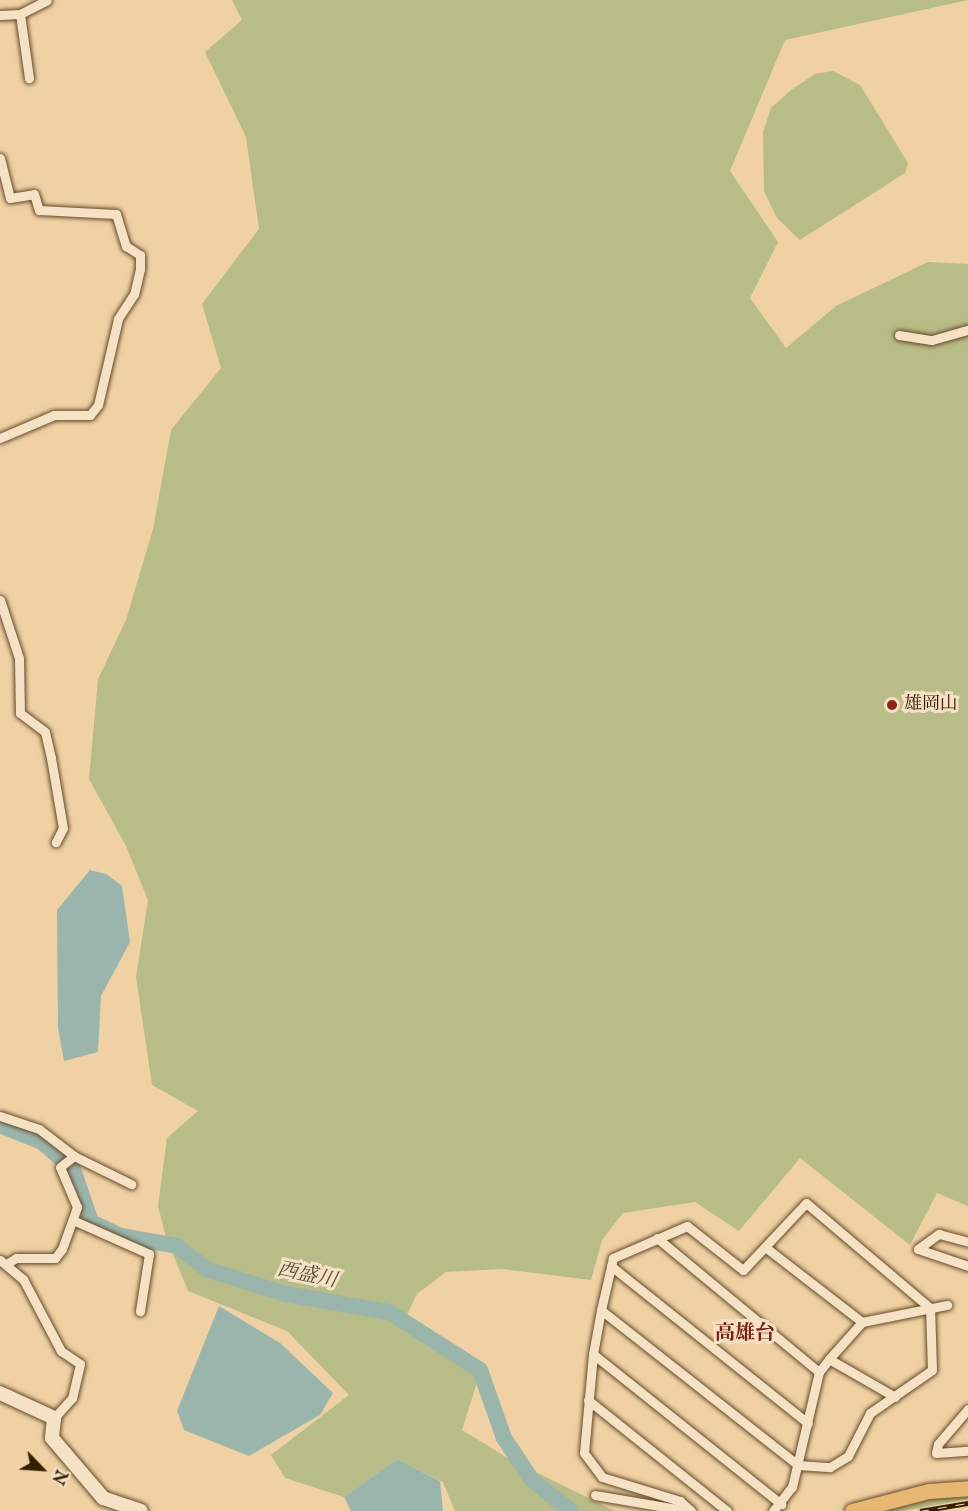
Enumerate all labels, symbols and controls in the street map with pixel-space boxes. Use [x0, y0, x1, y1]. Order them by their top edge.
place label: 雄岡山 [904, 694, 958, 716]
marker: 雄岡山 [885, 698, 899, 712]
water label: 西盛川 [275, 1257, 339, 1293]
district label: 高雄台 [715, 1321, 775, 1345]
north arrow [12, 1439, 72, 1499]
text: N [46, 1466, 70, 1487]

